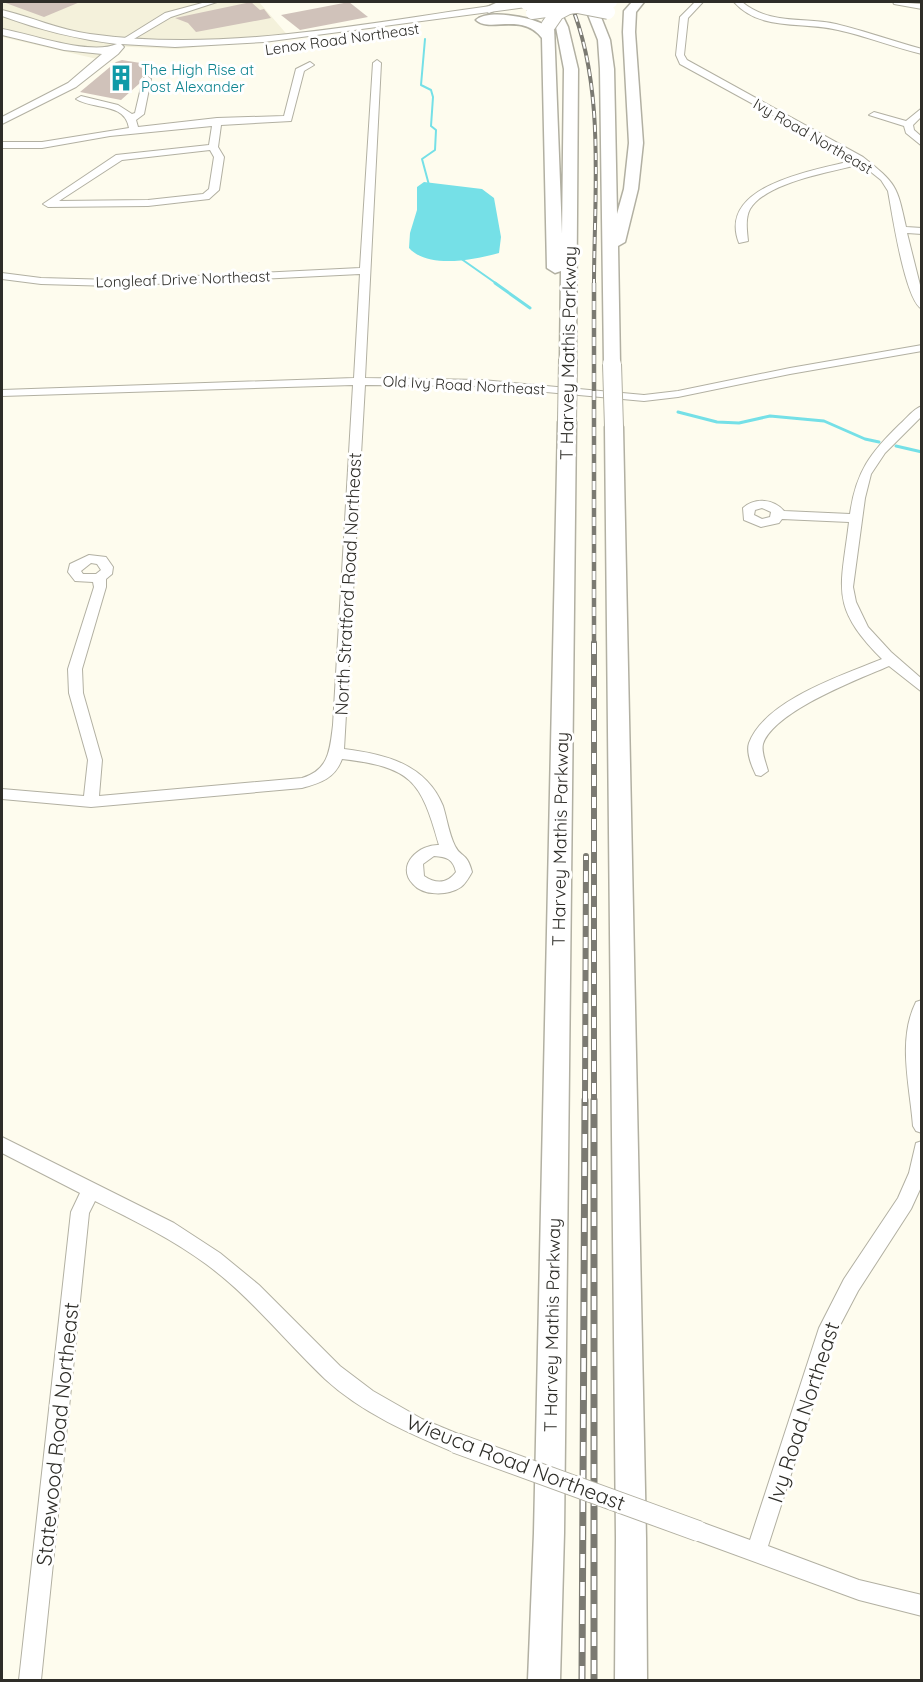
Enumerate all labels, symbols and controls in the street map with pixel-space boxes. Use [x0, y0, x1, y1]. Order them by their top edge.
street label: Lenox Road Northeast [264, 19, 420, 59]
place label: The High Rise at Post Alexander [141, 60, 254, 96]
building icon: The High Rise at Post Alexander [106, 63, 136, 93]
street label: Ivy Road Northeast [750, 94, 876, 178]
street label: T Harvey Mathis Parkway [555, 246, 581, 460]
street label: Longleaf Drive Northeast [95, 266, 271, 292]
street label: Old Ivy Road Northeast [382, 371, 546, 399]
street label: North Stratford Road Northeast [330, 452, 366, 716]
street label: T Harvey Mathis Parkway [547, 732, 573, 946]
street label: T Harvey Mathis Parkway [539, 1218, 565, 1432]
street label: Statewood Road Northeast [30, 1301, 84, 1567]
street label: Ivy Road Northeast [761, 1318, 845, 1506]
street label: Wieuca Road Northeast [403, 1408, 629, 1516]

